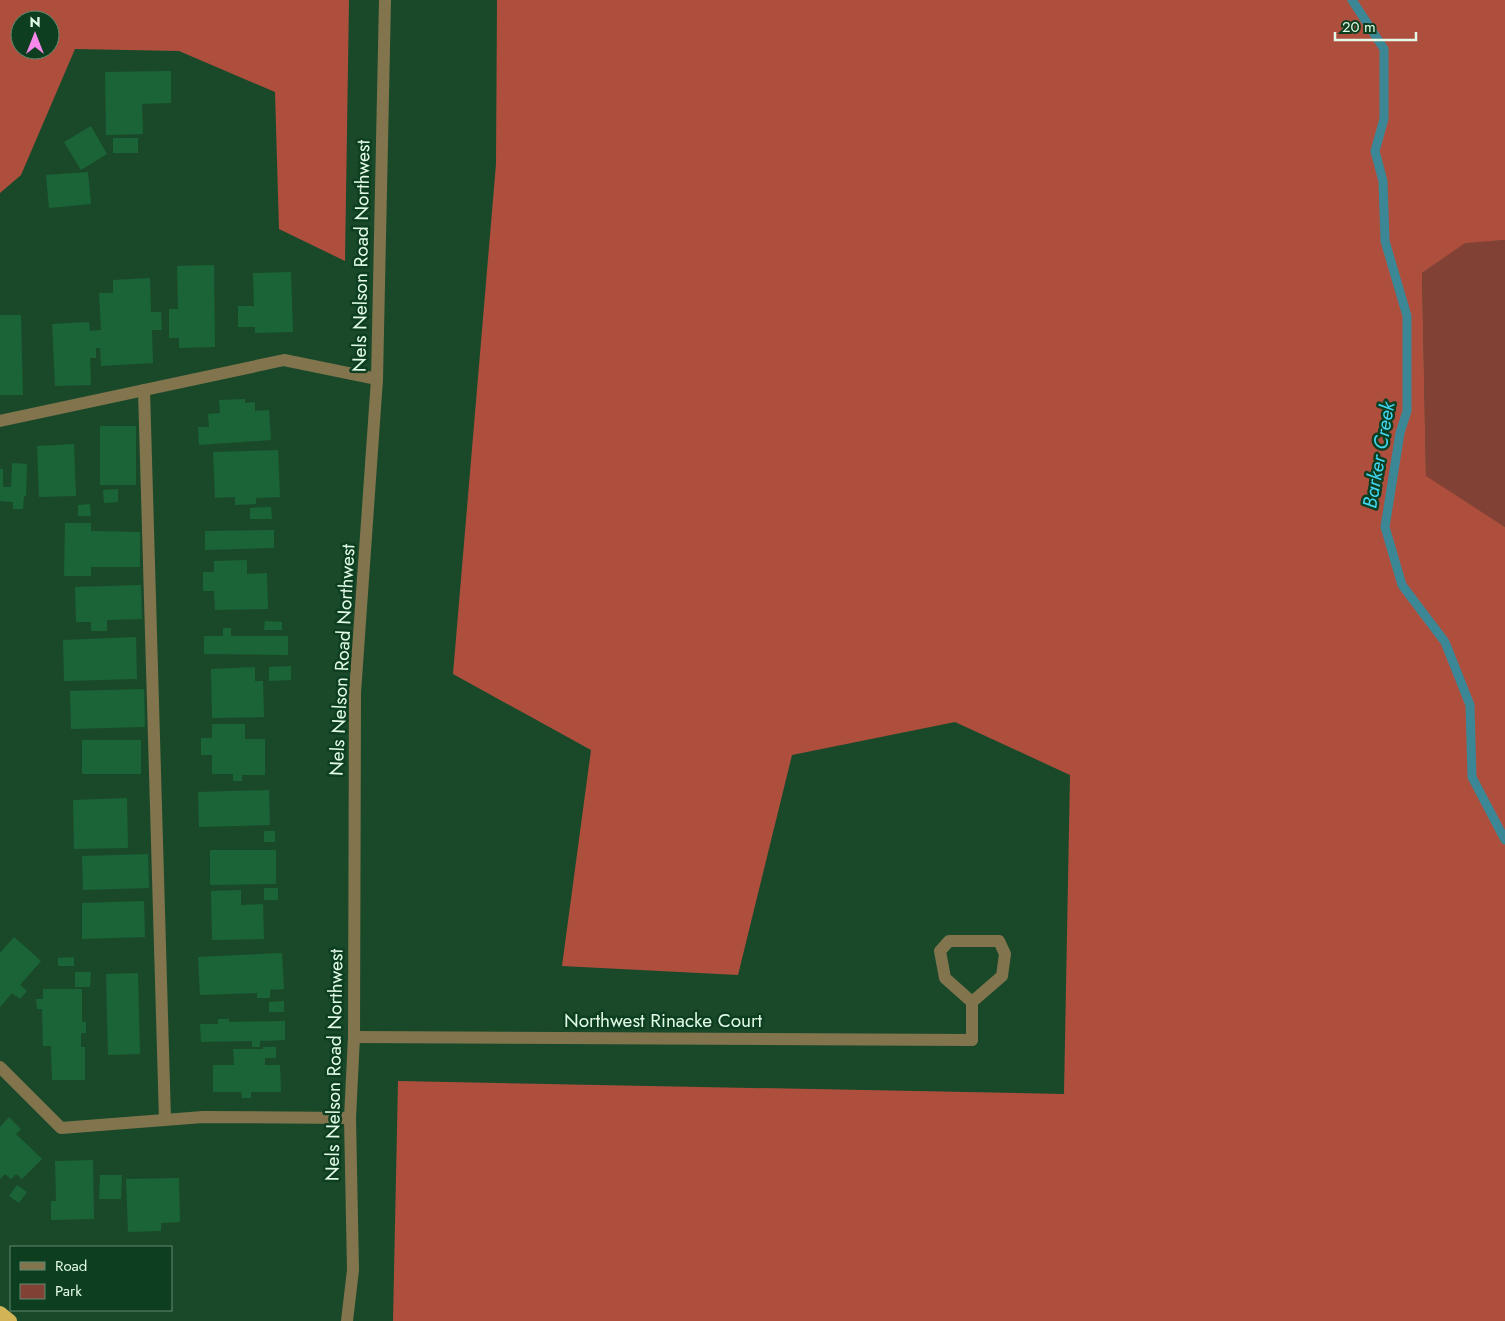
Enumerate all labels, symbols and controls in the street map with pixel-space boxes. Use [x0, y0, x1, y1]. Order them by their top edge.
north arrow [10, 10, 60, 60]
scale bar [1335, 10, 1416, 42]
text: N [29, 12, 41, 32]
text: 20 m [1342, 16, 1376, 38]
street label: Nels Nelson Road Northwest [345, 139, 377, 372]
water label: Barker Creek [1355, 398, 1403, 511]
street label: Nels Nelson Road Northwest [322, 543, 362, 777]
street label: Nels Nelson Road Northwest [318, 948, 350, 1181]
street label: Northwest Rinacke Court [564, 1007, 763, 1034]
legend [10, 1246, 172, 1311]
text: Road [55, 1255, 87, 1277]
text: Park [55, 1280, 82, 1302]

